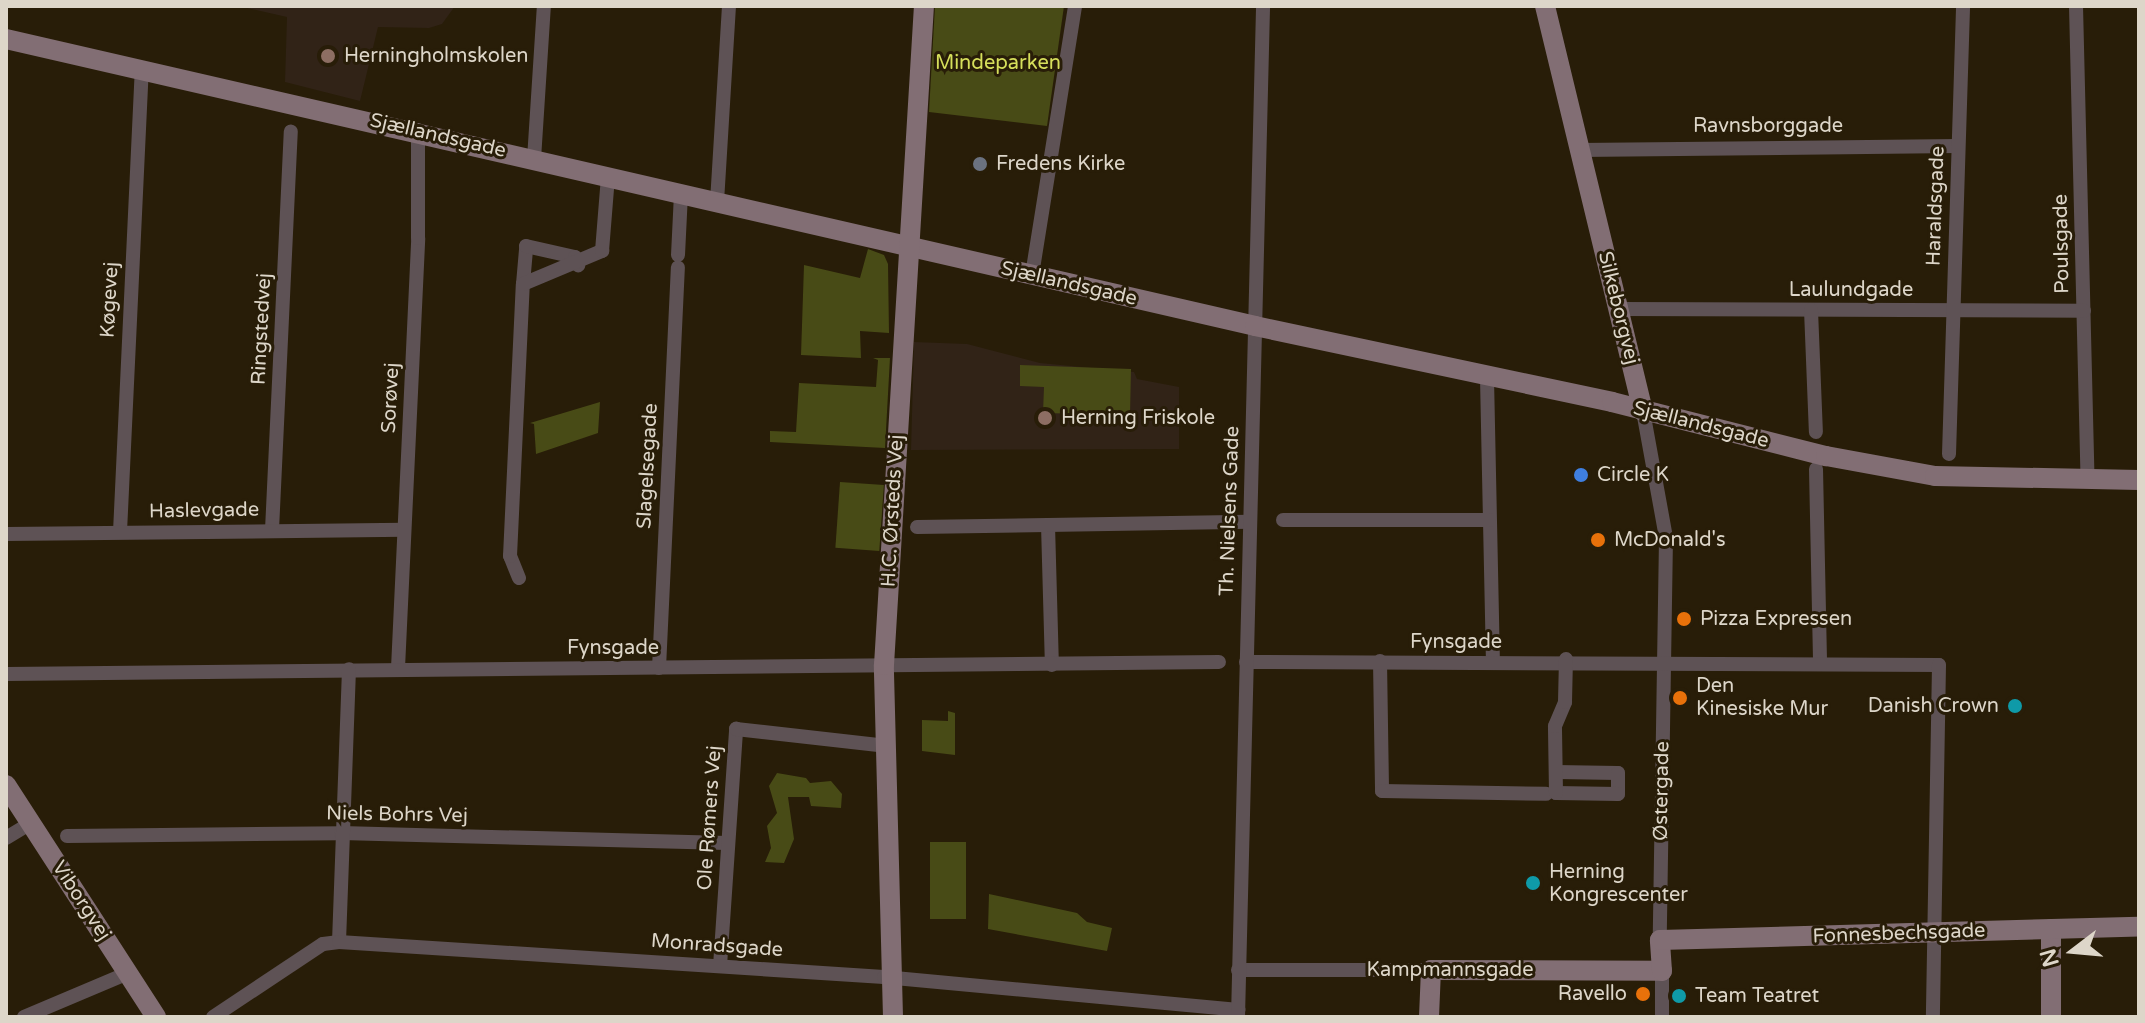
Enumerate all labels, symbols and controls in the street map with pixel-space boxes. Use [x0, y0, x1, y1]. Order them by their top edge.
place label: Herningholmskolen [344, 44, 528, 68]
marker: Herningholmskolen [319, 47, 337, 65]
park label: Mindeparken [935, 51, 1061, 75]
street label: Sjællandsgade [368, 109, 508, 163]
street label: Ravnsborggade [1693, 114, 1843, 138]
street label: Haraldsgade [1922, 145, 1950, 267]
place label: Fredens Kirke [996, 152, 1125, 176]
marker: Fredens Kirke [971, 155, 989, 173]
street label: Poulsgade [2049, 194, 2075, 294]
street label: Silkeborgvej [1592, 249, 1644, 367]
street label: Sjællandsgade [999, 257, 1139, 311]
street label: Køgevej [96, 261, 124, 339]
street label: Ringstedvej [247, 273, 277, 385]
street label: Laulundgade [1789, 278, 1913, 302]
street label: Sorøvej [377, 362, 405, 434]
street label: Sjællandsgade [1631, 397, 1771, 453]
street label: Slagelsegade [633, 402, 663, 530]
place label: Herning Friskole [1061, 406, 1215, 430]
marker: Herning Friskole [1036, 409, 1054, 427]
street label: Th. Nielsens Gade [1215, 426, 1245, 596]
street label: H.C. Ørsteds Vej [877, 434, 909, 588]
place label: Circle K [1597, 463, 1669, 487]
marker: Circle K [1572, 466, 1590, 484]
street label: Haslevgade [149, 498, 259, 524]
place label: McDonald's [1614, 528, 1726, 552]
marker: McDonald's [1589, 531, 1607, 549]
place label: Pizza Expressen [1700, 607, 1852, 631]
marker: Pizza Expressen [1675, 610, 1693, 628]
street label: Fynsgade [1410, 630, 1502, 654]
street label: Fynsgade [567, 636, 659, 660]
place label: Den Kinesiske Mur [1696, 674, 1828, 721]
marker: Den Kinesiske Mur [1671, 689, 1689, 707]
place label: Danish Crown [1868, 694, 1999, 718]
marker: Danish Crown [2006, 697, 2024, 715]
street label: Østergade [1649, 741, 1675, 841]
street label: Ole Rømers Vej [693, 745, 727, 891]
street label: Niels Bohrs Vej [326, 802, 468, 828]
street label: Viborgvej [46, 857, 116, 945]
place label: Herning Kongrescenter [1549, 860, 1688, 907]
marker: Herning Kongrescenter [1524, 874, 1542, 892]
north arrow [2033, 911, 2113, 991]
street label: Fonnesbechsgade [1812, 919, 1986, 949]
street label: Monradsgade [650, 929, 784, 963]
text: N [2035, 946, 2065, 970]
street label: Kampmannsgade [1367, 958, 1533, 982]
place label: Ravello [1558, 982, 1627, 1006]
place label: Team Teatret [1695, 984, 1819, 1008]
marker: Ravello [1634, 985, 1652, 1003]
marker: Team Teatret [1670, 987, 1688, 1005]

